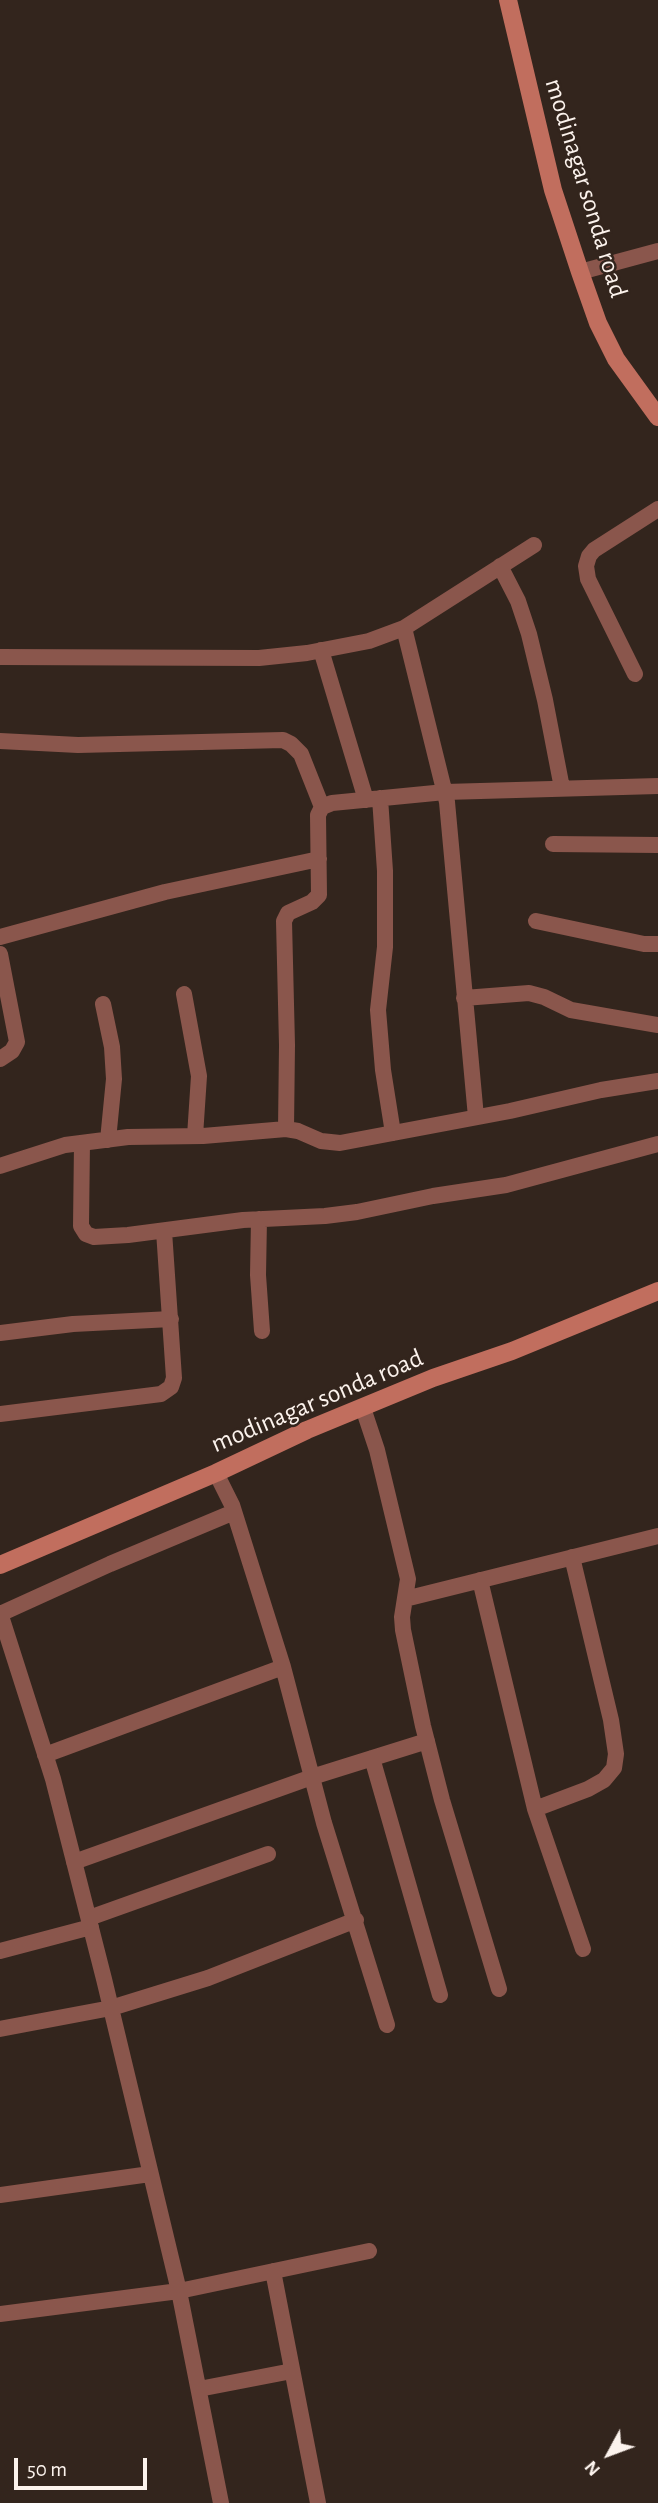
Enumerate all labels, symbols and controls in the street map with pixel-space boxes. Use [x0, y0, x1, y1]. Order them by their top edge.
street label: modinagar sonda road [538, 75, 634, 301]
street label: modinagar sonda road [206, 1342, 428, 1460]
north arrow [574, 2419, 644, 2489]
scale bar [18, 2444, 150, 2488]
text: N [581, 2457, 604, 2479]
text: 50 m [27, 2459, 67, 2480]

